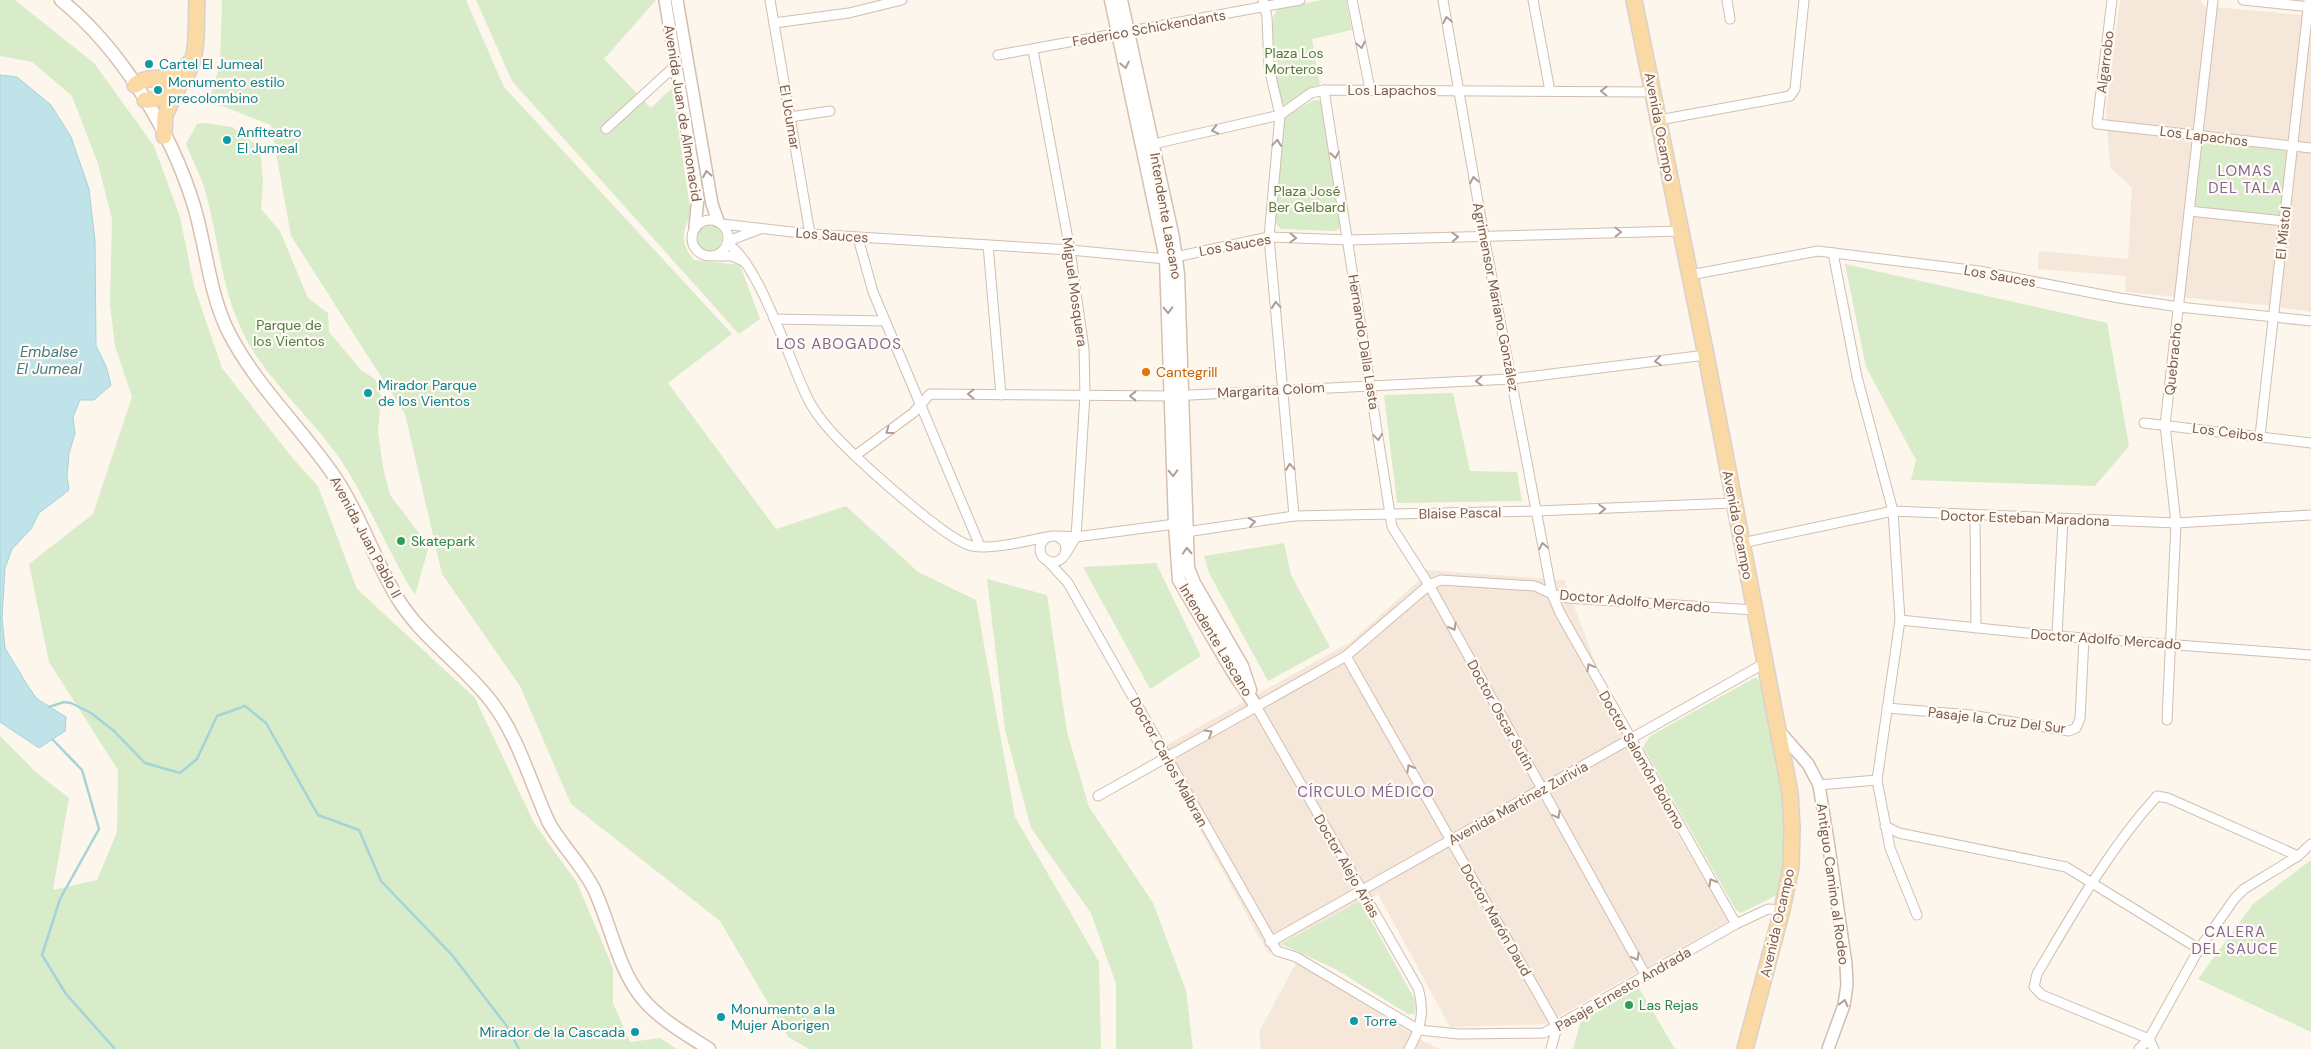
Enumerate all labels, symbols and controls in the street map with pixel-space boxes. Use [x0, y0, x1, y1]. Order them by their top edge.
street label: Federico Schickendants [1071, 6, 1227, 50]
one-way arrow [1442, 15, 1452, 24]
street label: Avenida Juan de Almonacid [660, 23, 706, 203]
street label: Algarrobo [2092, 29, 2118, 95]
one-way arrow [1356, 40, 1366, 49]
park label: Plaza Los Morteros [1264, 44, 1324, 78]
place label: Cartel El Jumeal [159, 55, 263, 73]
marker: Cartel El Jumeal [143, 58, 155, 70]
one-way arrow [1119, 60, 1130, 69]
street label: Avenida Ocampo [1641, 71, 1679, 183]
place label: Monumento estilo precolombino [168, 73, 285, 107]
street label: Los Lapachos [1348, 81, 1436, 99]
street label: El Ucumar [775, 83, 805, 151]
marker: Monumento estilo precolombino [152, 84, 164, 96]
one-way arrow [1600, 86, 1608, 97]
street label: Los Lapachos [2159, 122, 2249, 150]
place label: Anfiteatro El Jumeal [237, 123, 302, 157]
one-way arrow [1210, 124, 1219, 135]
marker: Anfiteatro El Jumeal [221, 134, 233, 146]
one-way arrow [1271, 139, 1282, 147]
street label: Intendente Lascano [1146, 151, 1186, 281]
one-way arrow [1329, 151, 1339, 159]
district label: LOMAS DEL TALA [2208, 161, 2282, 198]
one-way arrow [702, 170, 712, 179]
one-way arrow [1469, 175, 1479, 184]
park label: Plaza José Ber Gelbard [1268, 182, 1346, 216]
street label: Agrimensor Mariano González [1469, 201, 1523, 393]
street label: El Mistol [2271, 206, 2295, 260]
street label: Los Sauces [795, 223, 869, 247]
one-way arrow [1614, 227, 1622, 238]
street label: Los Sauces [1198, 230, 1272, 260]
one-way arrow [1452, 231, 1460, 242]
one-way arrow [1290, 233, 1297, 243]
street label: Miguel Mosquera [1058, 236, 1092, 348]
street label: Los Sauces [1963, 261, 2037, 291]
street label: Hernando Dalla Lasta [1344, 273, 1384, 411]
one-way arrow [1270, 301, 1281, 309]
one-way arrow [1163, 307, 1174, 315]
park label: Parque de los Vientos [253, 316, 325, 350]
street label: Quebracho [2160, 322, 2186, 396]
district label: LOS ABOGADOS [776, 334, 902, 354]
water label: Embalse El Jumeal [16, 342, 82, 379]
one-way arrow [1653, 355, 1661, 366]
place label: Cantegrill [1156, 363, 1218, 381]
marker: Cantegrill [1140, 366, 1152, 378]
one-way arrow [1475, 375, 1483, 386]
place label: Mirador Parque de los Vientos [378, 376, 477, 410]
street label: Margarita Colom [1217, 378, 1325, 402]
marker: Mirador Parque de los Vientos [362, 387, 374, 399]
one-way arrow [966, 389, 974, 400]
one-way arrow [1129, 391, 1136, 401]
street label: Los Ceibos [2191, 419, 2265, 445]
one-way arrow [886, 425, 895, 433]
one-way arrow [1372, 433, 1383, 441]
one-way arrow [1285, 463, 1296, 471]
one-way arrow [1168, 469, 1179, 477]
street label: Avenida Ocampo [1719, 469, 1757, 581]
street label: Avenida Juan Pablo II [326, 473, 406, 601]
street label: Blaise Pascal [1419, 503, 1501, 523]
one-way arrow [1599, 503, 1607, 514]
street label: Doctor Esteban Maradona [1940, 506, 2110, 530]
one-way arrow [1248, 517, 1256, 528]
place label: Skatepark [411, 532, 475, 550]
marker: Skatepark [395, 535, 407, 547]
one-way arrow [1538, 541, 1548, 550]
one-way arrow [1182, 547, 1193, 555]
street label: Intendente Lascano [1175, 580, 1257, 700]
street label: Doctor Adolfo Mercado [1559, 585, 1711, 617]
one-way arrow [1446, 622, 1456, 631]
street label: Doctor Adolfo Mercado [2030, 625, 2182, 653]
street label: Doctor Oscar Sutin [1463, 657, 1539, 773]
one-way arrow [1586, 663, 1596, 672]
street label: Doctor Salomón Bolomo [1595, 688, 1689, 832]
street label: Doctor Carlos Malbran [1126, 694, 1212, 830]
street label: Pasaje la Cruz Del Sur [1927, 703, 2067, 737]
one-way arrow [1204, 730, 1213, 740]
street label: Avenida Martinez Zurivia [1445, 757, 1591, 849]
one-way arrow [1406, 765, 1416, 774]
district label: CÍRCULO MÉDICO [1297, 782, 1435, 802]
street label: Antiguo Camino al Rodeo [1813, 802, 1853, 966]
one-way arrow [1551, 810, 1561, 819]
street label: Doctor Alejo Arias [1310, 811, 1384, 921]
street label: Doctor Marón Daud [1457, 861, 1535, 979]
street label: Avenida Ocampo [1756, 867, 1798, 979]
one-way arrow [1708, 878, 1718, 887]
district label: CALERA DEL SAUCE [2192, 922, 2278, 959]
street label: Pasaje Ernesto Andrada [1552, 943, 1694, 1035]
one-way arrow [1630, 952, 1640, 961]
place label: Las Rejas [1639, 996, 1699, 1014]
one-way arrow [1838, 998, 1848, 1007]
marker: Las Rejas [1623, 999, 1635, 1011]
place label: Monumento a la Mujer Aborigen [731, 1000, 835, 1034]
marker: Monumento a la Mujer Aborigen [715, 1011, 727, 1023]
place label: Torre [1364, 1012, 1397, 1030]
marker: Torre [1348, 1015, 1360, 1027]
place label: Mirador de la Cascada [479, 1023, 625, 1041]
marker: Mirador de la Cascada [629, 1026, 641, 1038]

